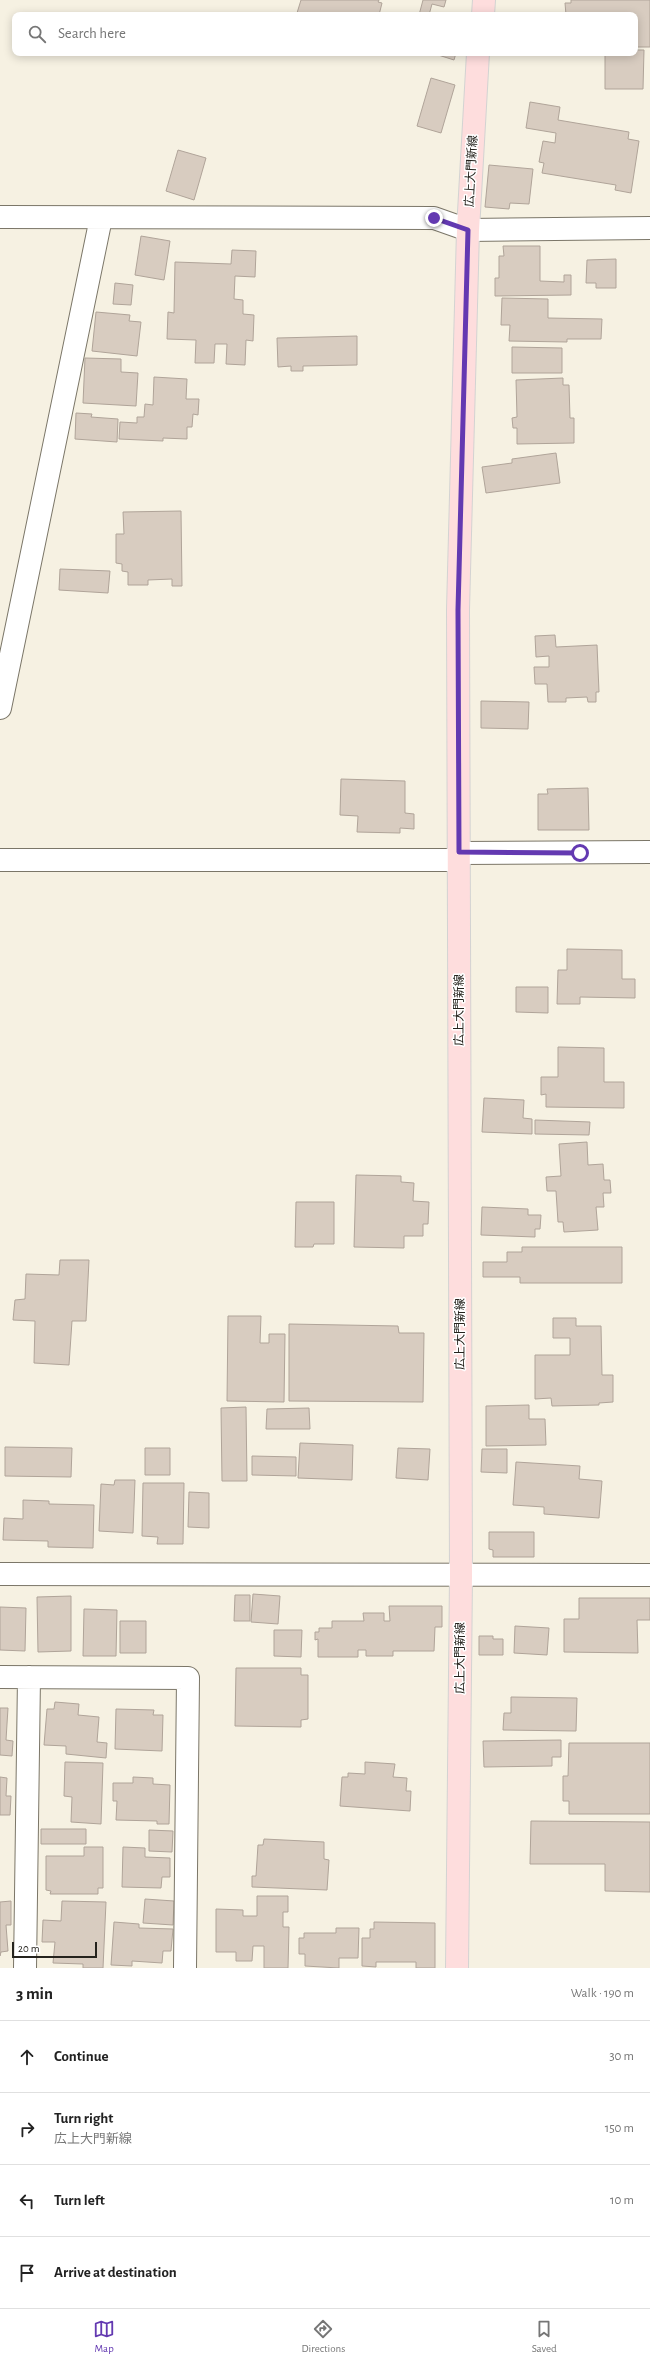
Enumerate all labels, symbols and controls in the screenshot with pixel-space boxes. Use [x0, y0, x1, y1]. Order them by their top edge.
search box [12, 12, 638, 56]
icon: search [26, 23, 48, 45]
text: Search here [58, 26, 126, 41]
street label: 広上大門新線 [462, 135, 479, 207]
route end [425, 209, 443, 227]
route start [571, 844, 589, 862]
street label: 広上大門新線 [452, 974, 465, 1046]
street label: 広上大門新線 [453, 1298, 466, 1370]
street label: 広上大門新線 [453, 1622, 466, 1694]
scale bar [12, 1940, 97, 1959]
text: 20 m [18, 1943, 39, 1954]
text: 3 min [16, 1985, 53, 2002]
text: Walk · 190 m [571, 1987, 634, 2000]
icon: ahead [16, 2046, 38, 2068]
text: Continue [54, 2049, 109, 2064]
text: 30 m [609, 2050, 634, 2063]
text: Turn right [54, 2111, 113, 2126]
icon: right [16, 2118, 38, 2140]
text: 150 m [605, 2122, 634, 2135]
text: 広上大門新線 [54, 2133, 132, 2146]
icon: left [16, 2190, 38, 2212]
text: Turn left [54, 2193, 105, 2208]
text: 10 m [610, 2194, 634, 2207]
icon: arrive [16, 2262, 38, 2284]
text: Arrive at destination [54, 2265, 177, 2280]
tab: Map [93, 2318, 115, 2355]
tab: Directions [301, 2318, 345, 2355]
tab: Saved [532, 2318, 557, 2355]

